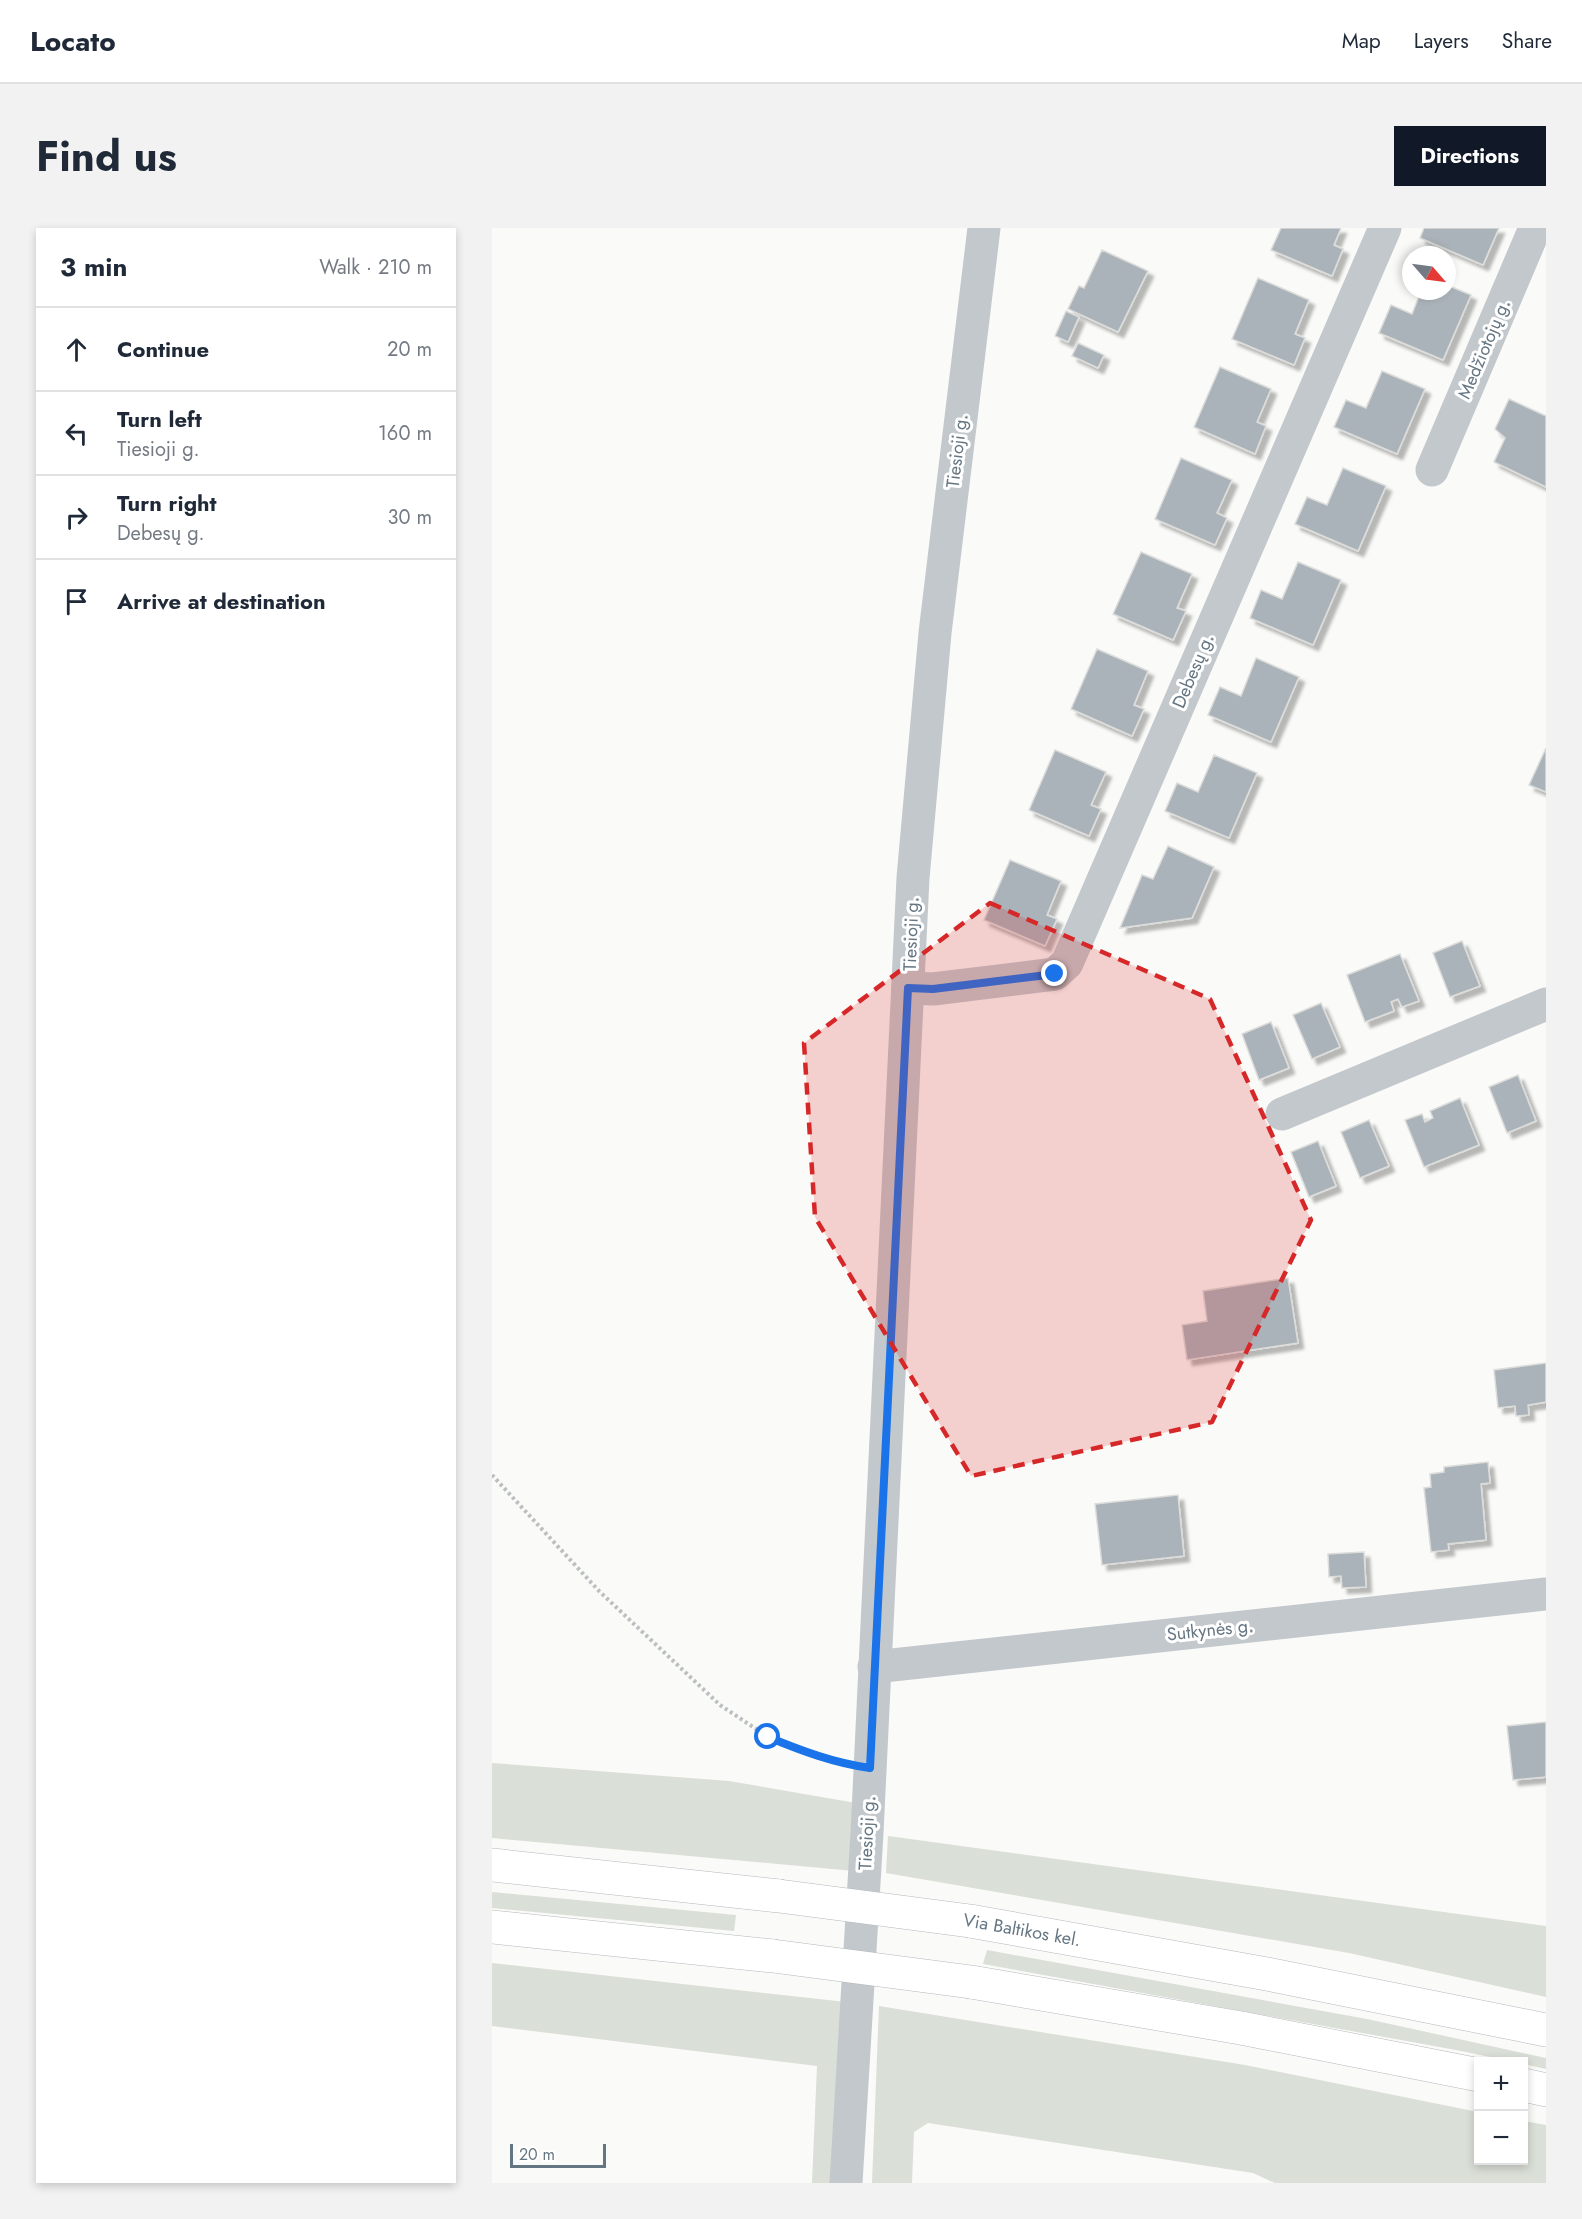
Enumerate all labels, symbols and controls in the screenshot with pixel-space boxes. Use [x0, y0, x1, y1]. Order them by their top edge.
text: Locato [30, 21, 116, 62]
text: Map [1342, 26, 1381, 56]
text: Layers [1414, 26, 1469, 56]
text: Share [1502, 26, 1552, 56]
text: Find us [36, 126, 177, 187]
button: Directions [1394, 126, 1546, 186]
north arrow [1402, 246, 1456, 300]
text: 3 min [60, 248, 127, 286]
text: Walk · 210 m [319, 253, 432, 282]
street label: Medžiotojų g. [1451, 295, 1517, 403]
icon: ahead [60, 333, 93, 366]
text: Continue [117, 333, 209, 365]
text: 20 m [387, 335, 432, 364]
text: Turn left [117, 403, 202, 435]
street label: Tiesioji g. [940, 413, 974, 489]
icon: left [60, 417, 93, 450]
text: 160 m [378, 419, 432, 448]
text: Tiesioji g. [117, 435, 200, 464]
text: Turn right [117, 487, 217, 519]
icon: right [60, 501, 93, 534]
text: 30 m [387, 503, 432, 532]
text: Debesų g. [117, 519, 205, 548]
icon: arrive [60, 585, 93, 618]
text: Arrive at destination [117, 585, 326, 617]
street label: Debesų g. [1166, 630, 1220, 712]
street label: Tiesioji g. [897, 896, 925, 972]
route end [1041, 960, 1067, 986]
street label: Sutkynės g. [1165, 1613, 1255, 1647]
route start [754, 1723, 780, 1749]
street label: Tiesioji g. [852, 1795, 882, 1871]
street label: Via Baltikos kel. [961, 1907, 1083, 1953]
map controls [1474, 2057, 1528, 2165]
button: + [1474, 2057, 1528, 2111]
button: − [1474, 2111, 1528, 2165]
scale bar [510, 2141, 606, 2168]
text: 20 m [519, 2143, 555, 2166]

